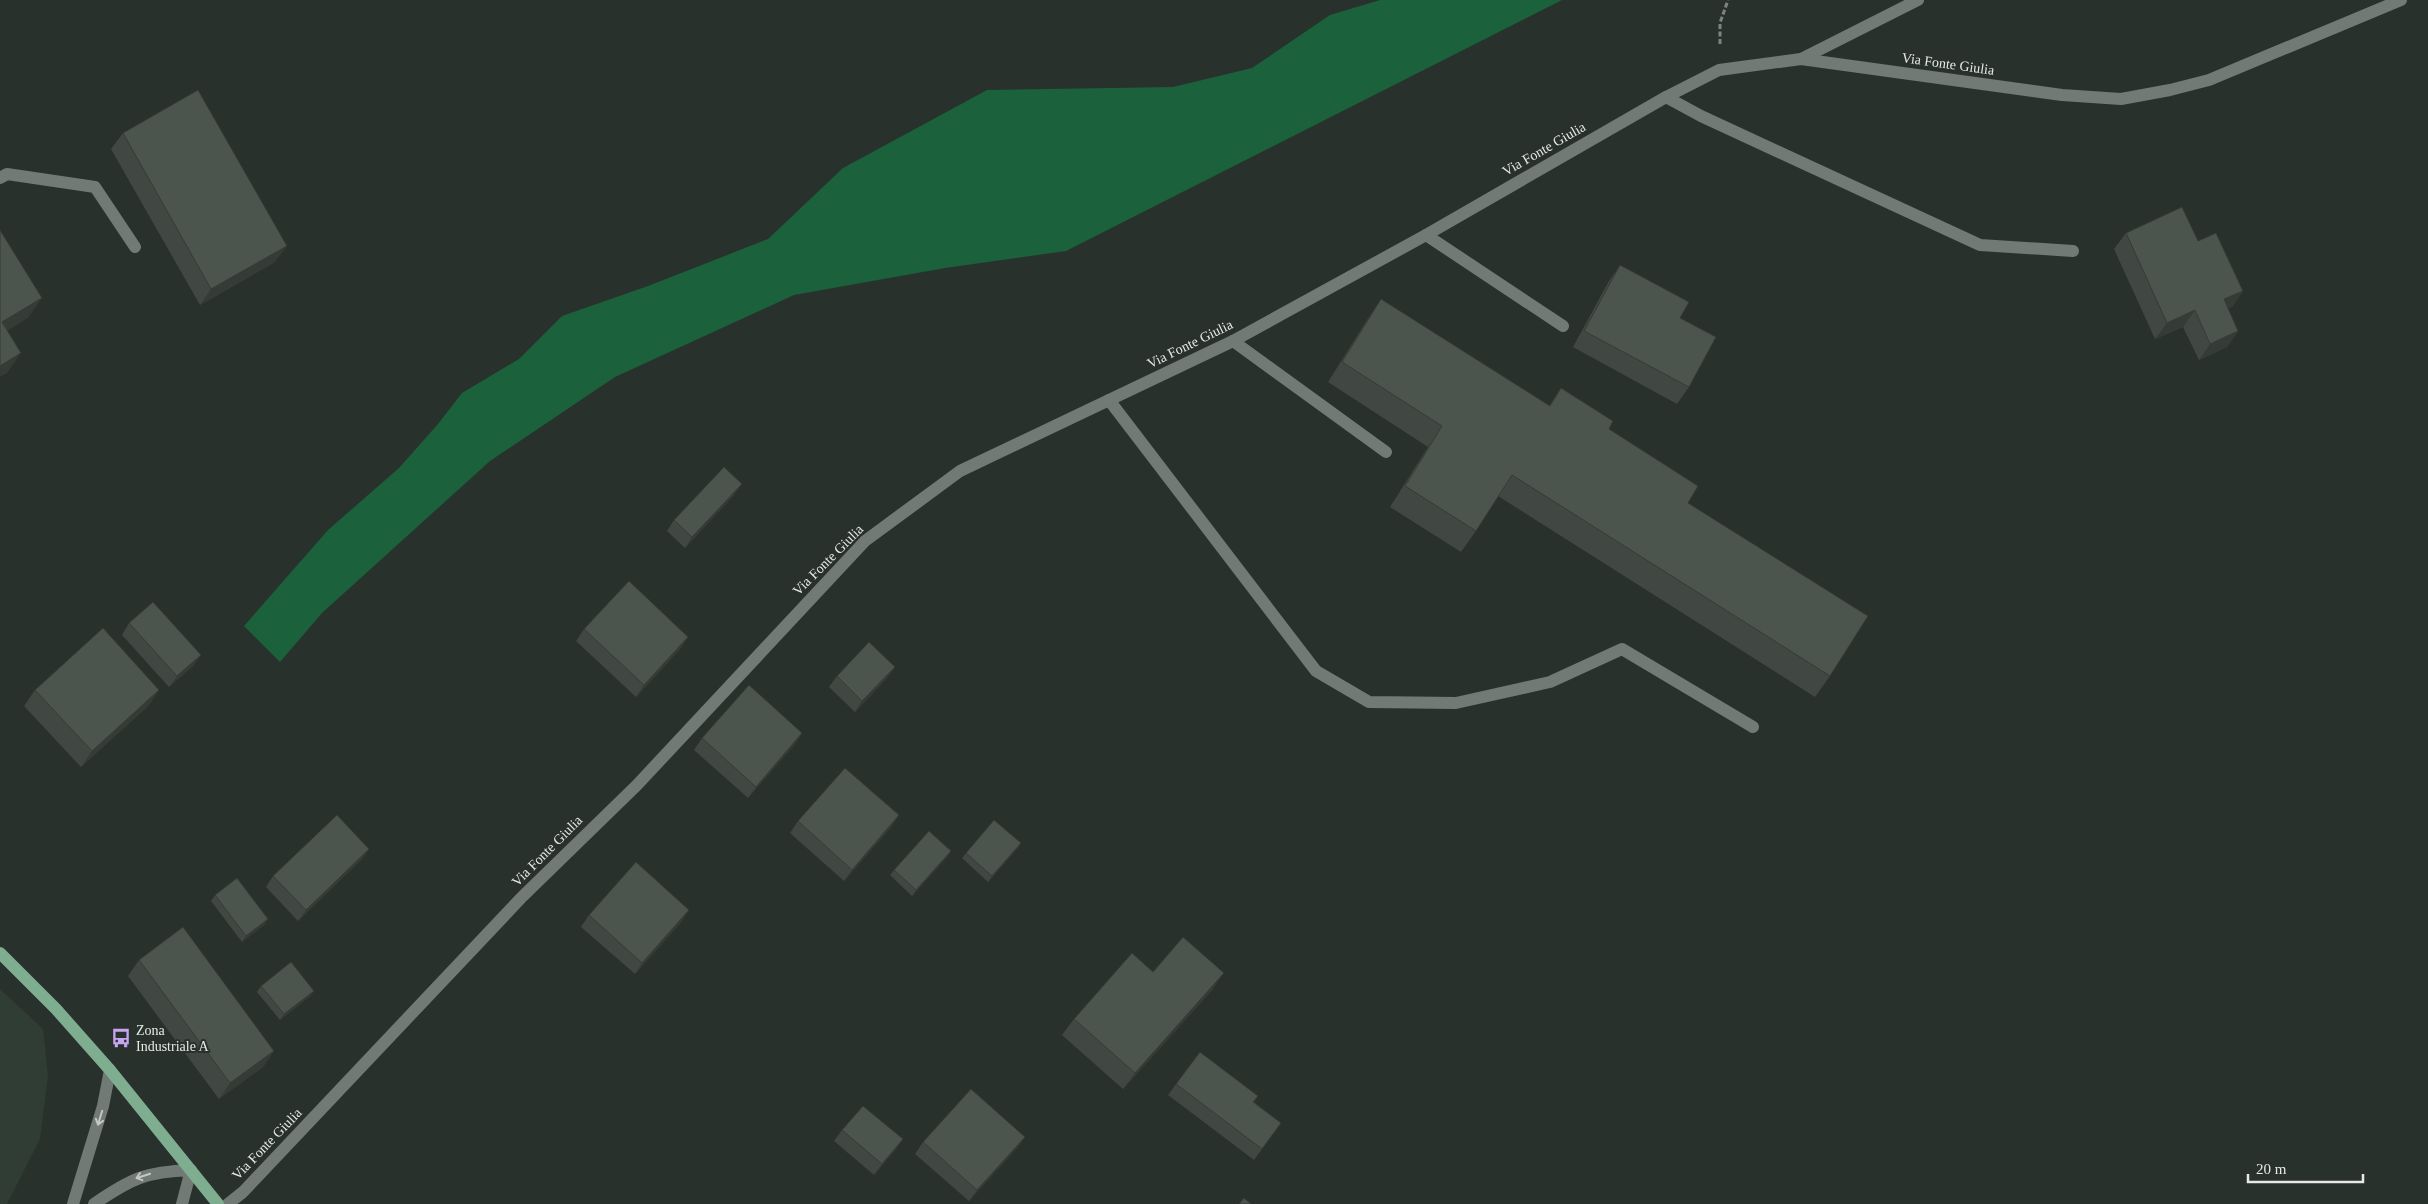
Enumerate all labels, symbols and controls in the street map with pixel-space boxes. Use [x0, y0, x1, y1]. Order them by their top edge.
street label: Via Fonte Giulia [1901, 50, 1996, 78]
street label: Via Fonte Giulia [1500, 119, 1589, 179]
street label: Via Fonte Giulia [1145, 316, 1236, 371]
street label: Via Fonte Giulia [790, 521, 867, 598]
street label: Via Fonte Giulia [509, 812, 586, 889]
place label: Zona Industriale A [136, 1023, 210, 1054]
bus stop icon: Zona Industriale A [110, 1027, 132, 1049]
street label: Via Fonte Giulia [229, 1105, 305, 1183]
one-way arrow [94, 1110, 104, 1126]
scale bar [2248, 1152, 2363, 1184]
text: 20 m [2256, 1161, 2287, 1177]
one-way arrow [135, 1172, 151, 1182]

